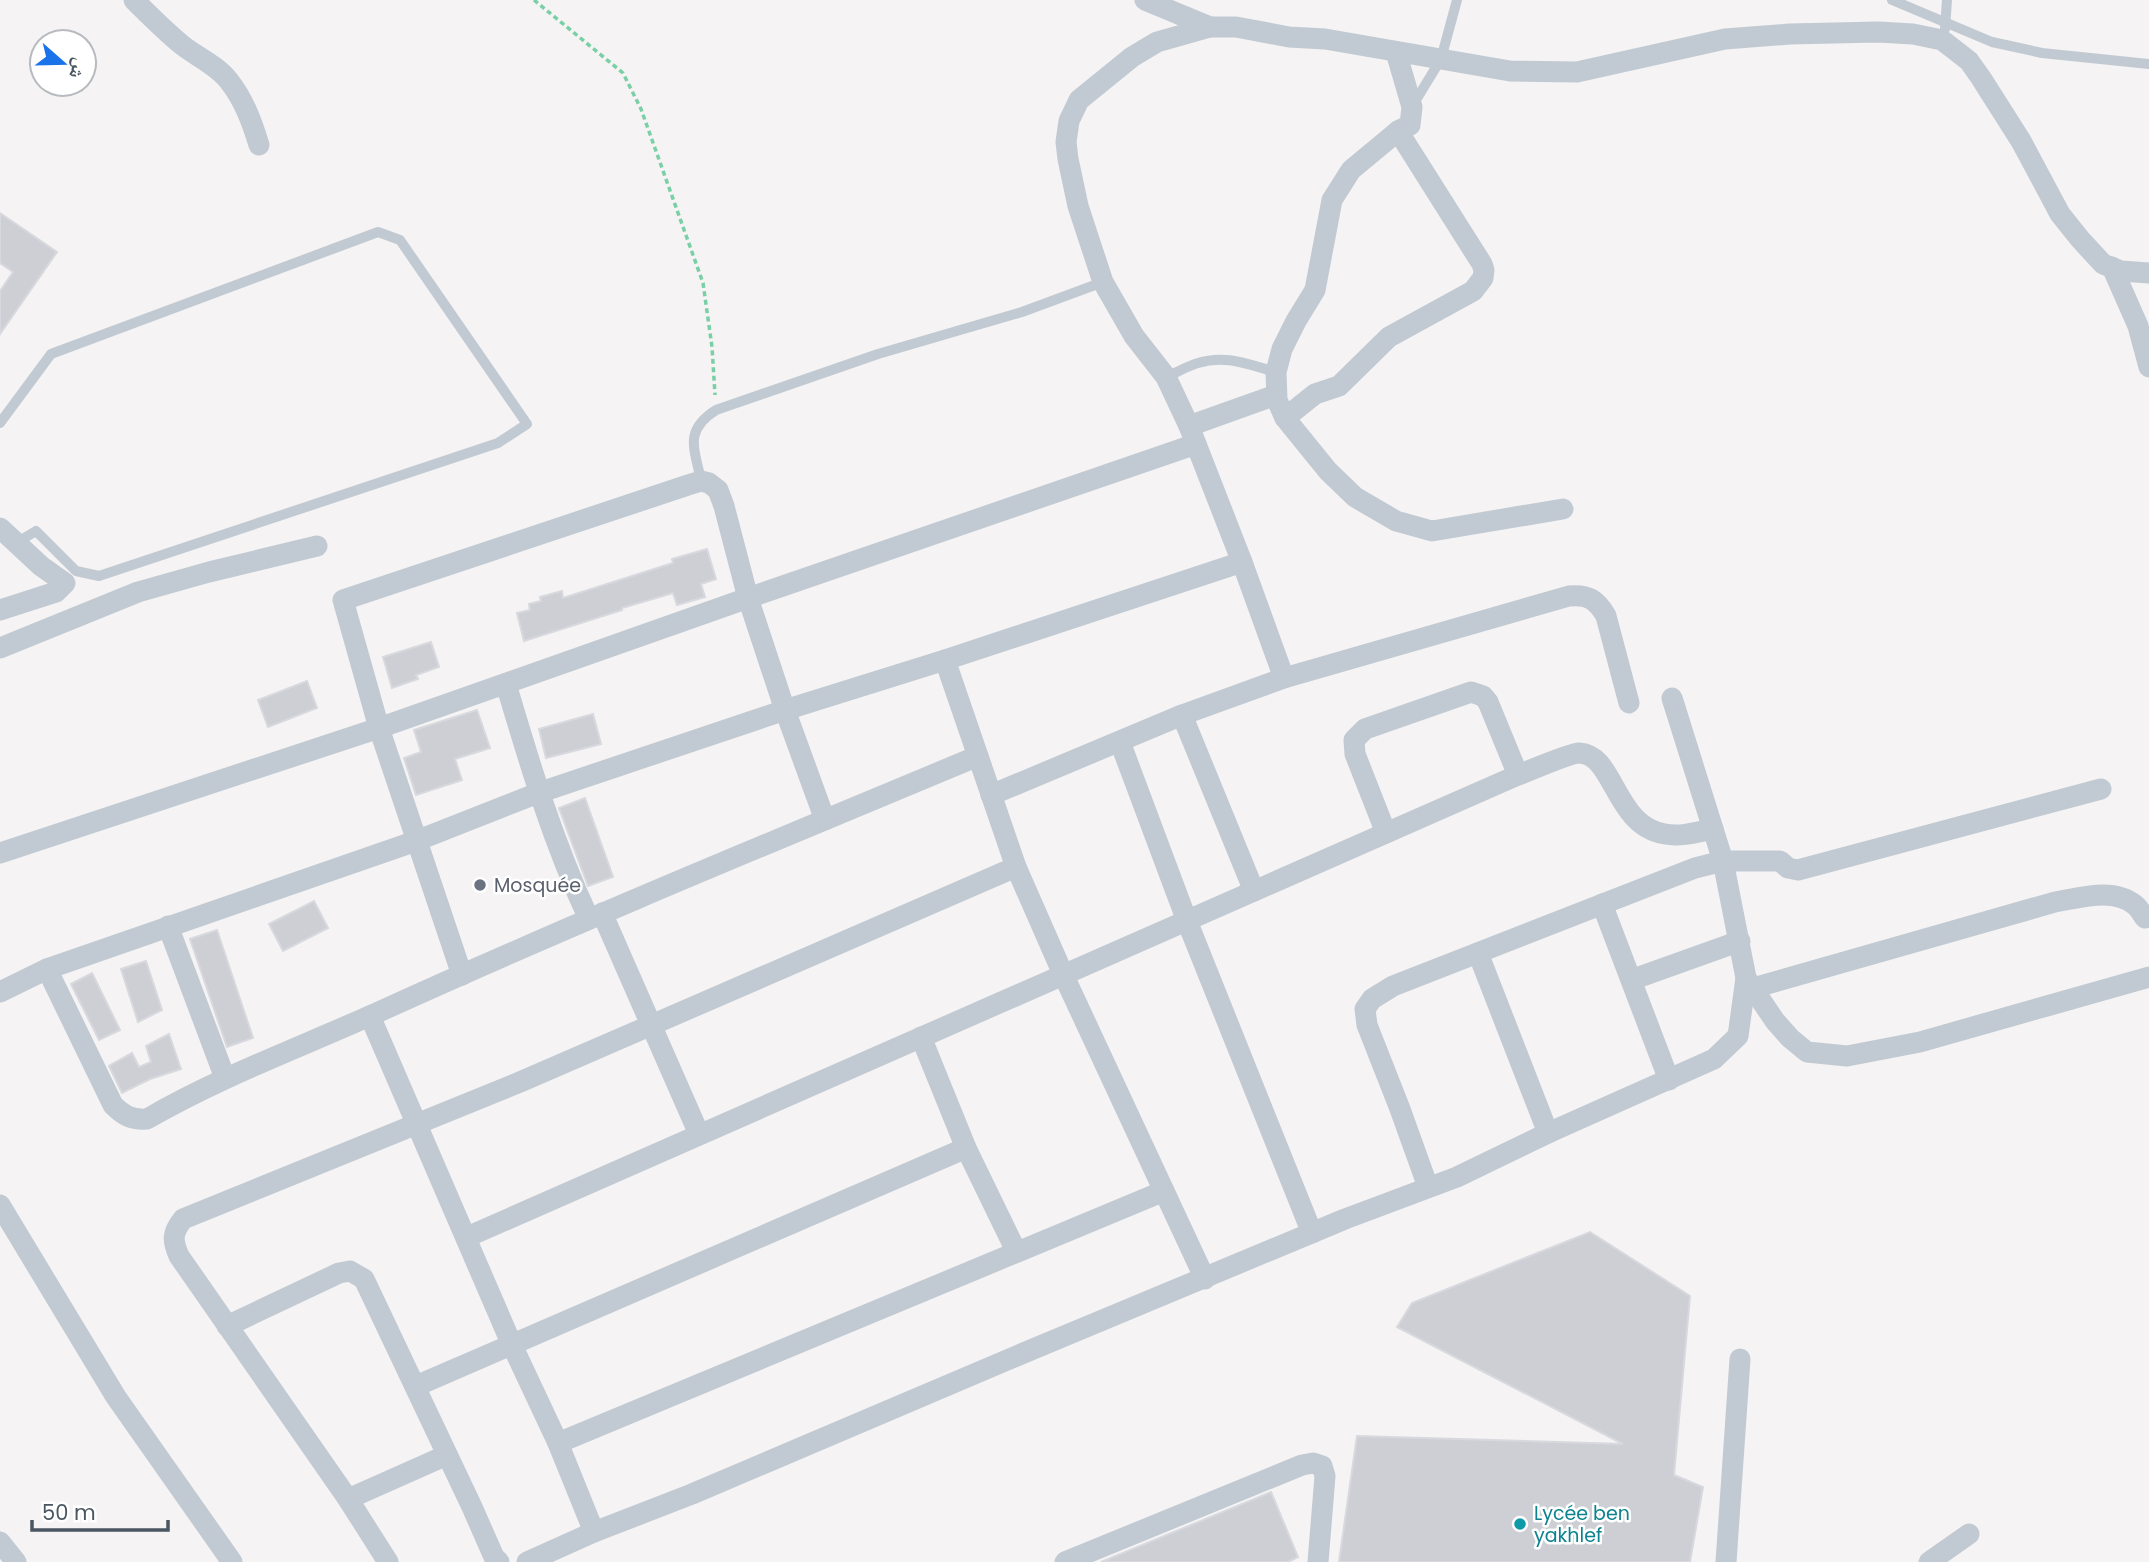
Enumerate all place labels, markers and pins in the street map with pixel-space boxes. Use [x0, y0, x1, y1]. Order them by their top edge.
place label: Mosquée [494, 872, 581, 899]
marker: Mosquée [472, 877, 488, 893]
place label: Lycée ben yakhlef [1534, 1500, 1630, 1549]
marker: Lycée ben yakhlef [1512, 1516, 1528, 1532]

